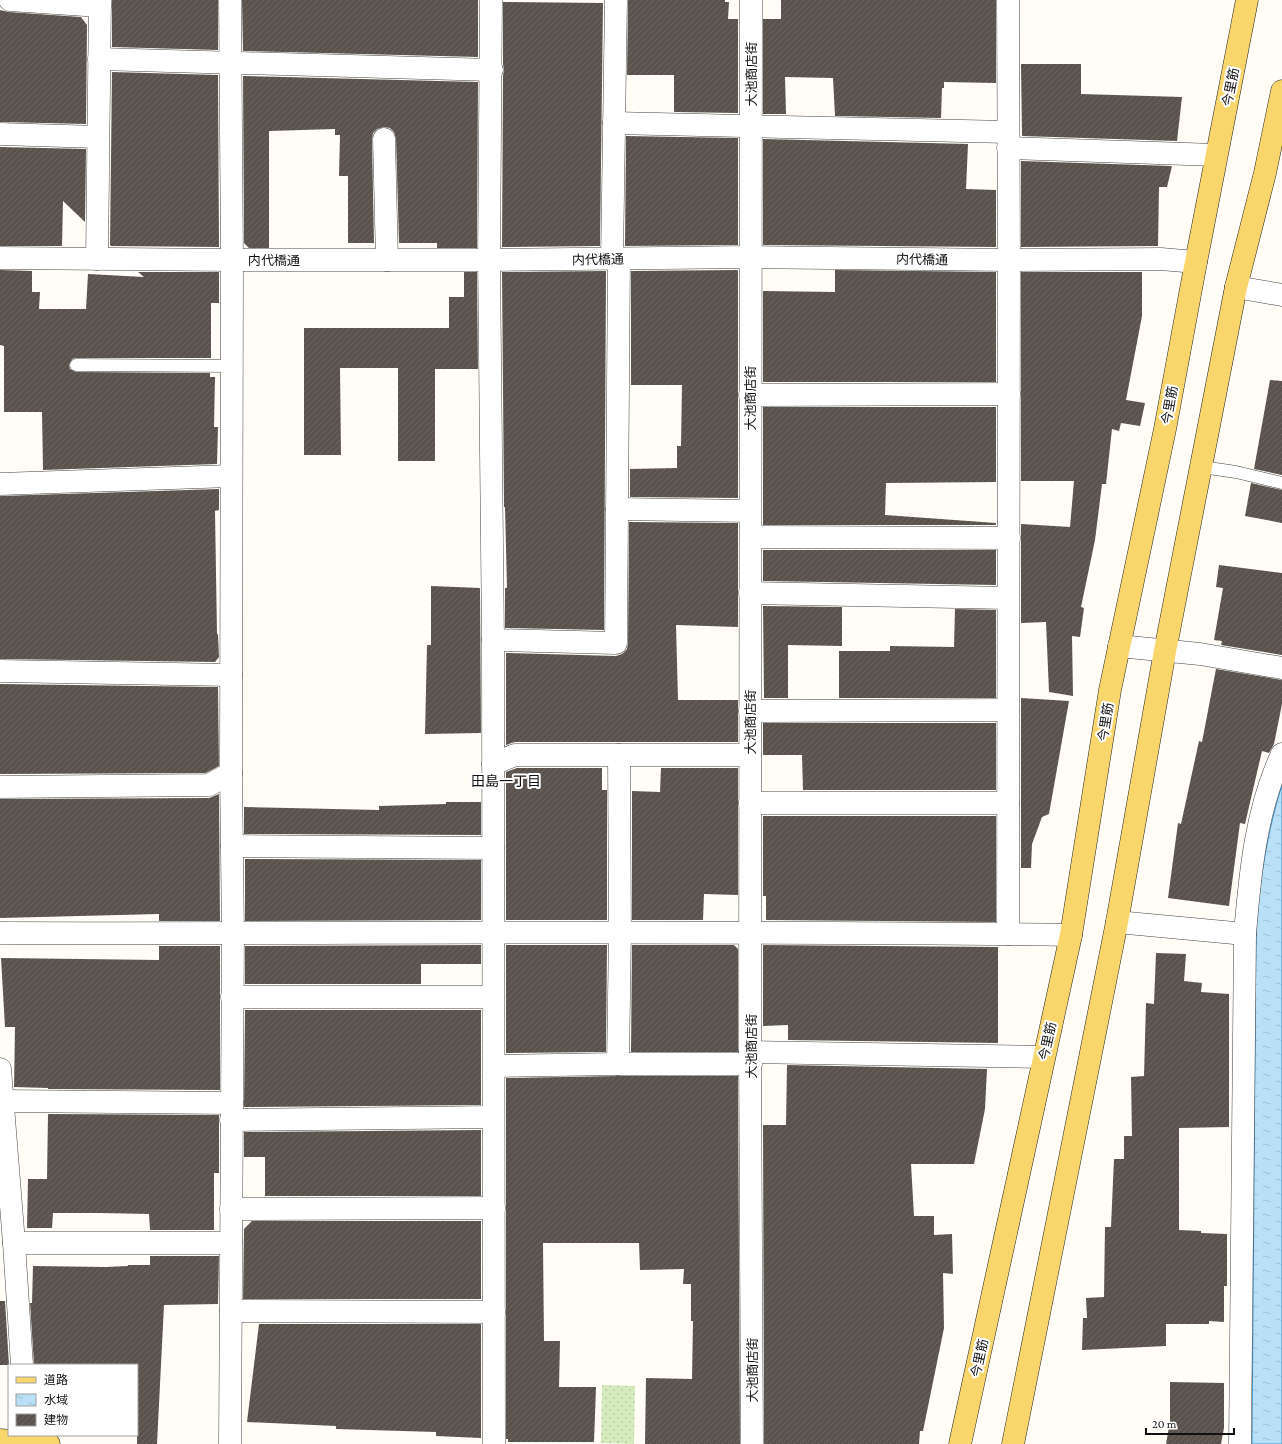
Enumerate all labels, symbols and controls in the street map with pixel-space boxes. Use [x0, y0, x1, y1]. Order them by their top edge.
street label: 大池商店街 [744, 41, 759, 107]
street label: 今里筋 [1219, 67, 1242, 108]
street label: 内代橋通 [572, 252, 624, 267]
street label: 内代橋通 [896, 252, 948, 267]
street label: 内代橋通 [248, 253, 300, 268]
street label: 大池商店街 [743, 365, 758, 431]
street label: 今里筋 [1159, 385, 1180, 426]
street label: 大池商店街 [743, 689, 758, 755]
street label: 今里筋 [1095, 702, 1116, 743]
district label: 田島一丁目 [471, 773, 541, 789]
street label: 大池商店街 [744, 1013, 759, 1079]
street label: 今里筋 [1036, 1020, 1059, 1062]
street label: 大池商店街 [745, 1337, 760, 1403]
street label: 今里筋 [968, 1337, 991, 1379]
legend [8, 1364, 138, 1436]
text: 道路 [44, 1373, 68, 1387]
text: 水域 [44, 1393, 68, 1407]
scale bar [1146, 1410, 1234, 1436]
text: 建物 [44, 1413, 68, 1427]
text: 20 m [1152, 1417, 1177, 1431]

